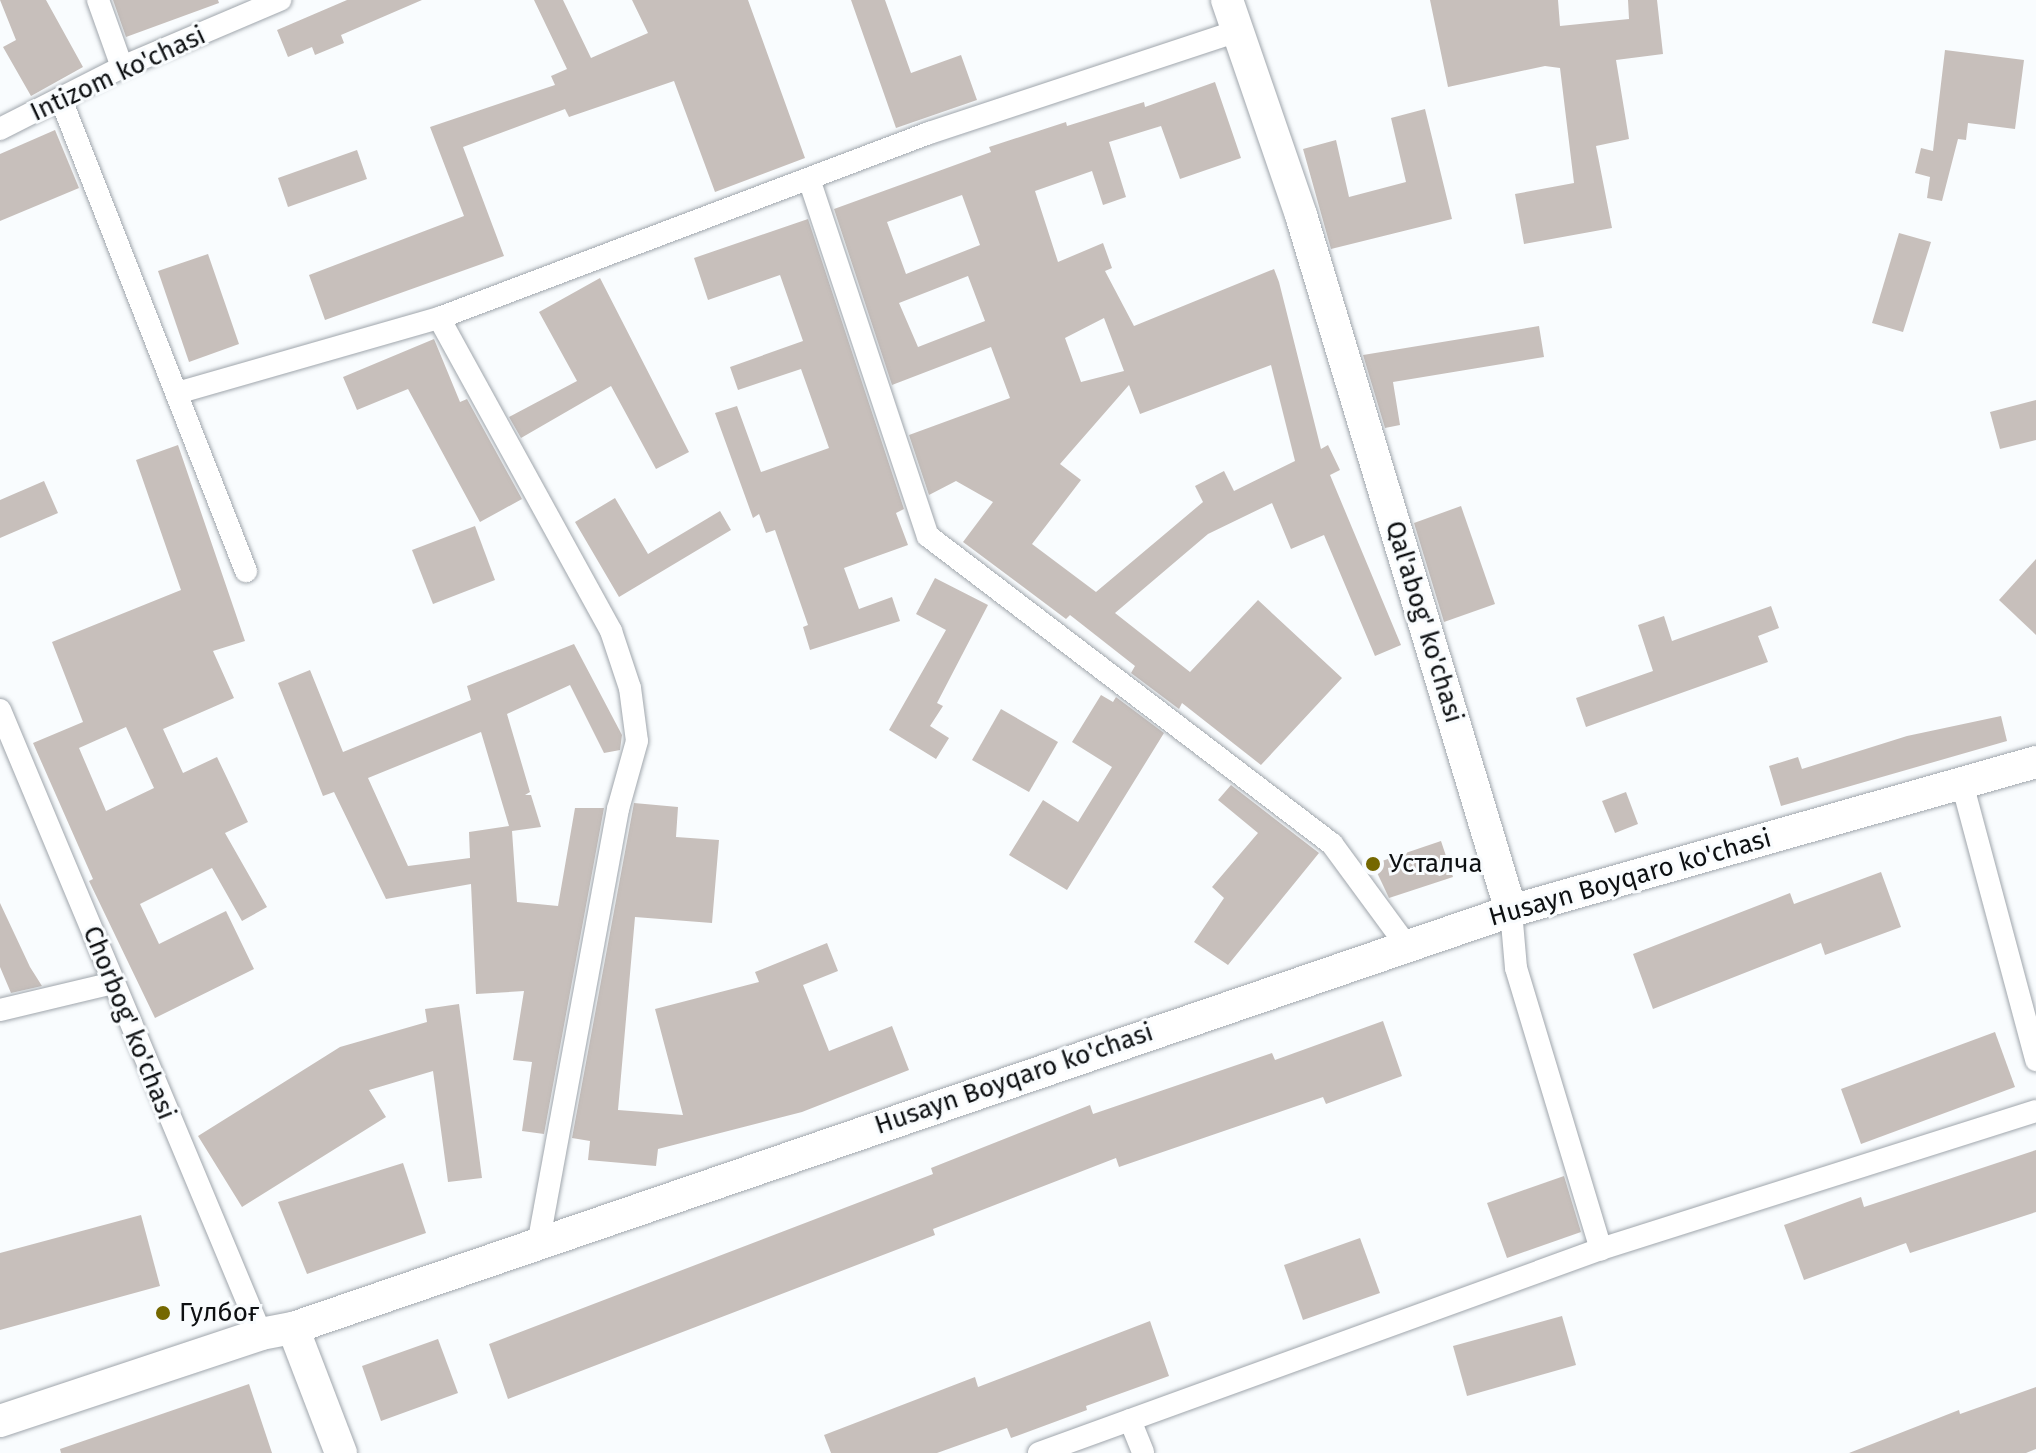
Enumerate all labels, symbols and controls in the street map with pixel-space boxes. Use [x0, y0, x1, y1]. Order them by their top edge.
street label: Intizom ko'chasi [25, 20, 211, 128]
street label: Qal'abog' ko'chasi [1378, 517, 1470, 727]
street label: Husayn Boyqaro ko'chasi [1485, 823, 1775, 933]
place label: Усталча [1389, 848, 1483, 880]
marker: Усталча [1364, 855, 1382, 873]
street label: Сhorbog' ko'chasi [76, 922, 182, 1124]
street label: Husayn Boyqaro ko'chasi [871, 1017, 1157, 1141]
place label: Гулбоғ [179, 1297, 259, 1329]
marker: Гулбоғ [154, 1304, 172, 1322]

